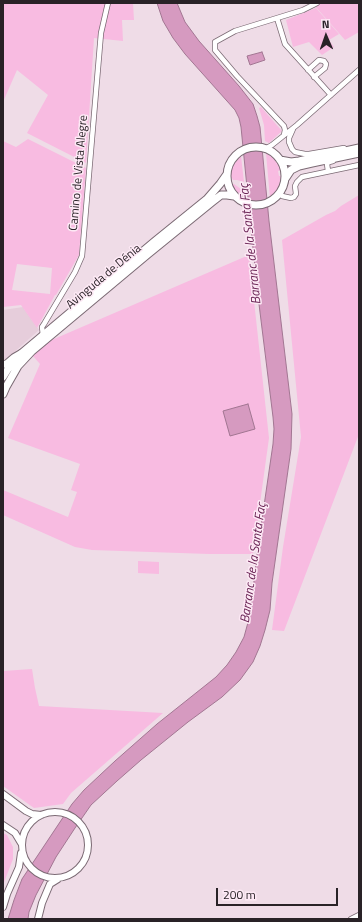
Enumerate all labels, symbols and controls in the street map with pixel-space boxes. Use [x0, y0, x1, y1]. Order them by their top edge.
north arrow [306, 16, 346, 56]
text: N [321, 16, 330, 32]
street label: Camino de Vista Alegre [67, 115, 91, 231]
water label: Barranc de la Santa Faç [237, 183, 265, 305]
street label: Avinguda de Dénia [64, 242, 144, 312]
water label: Barranc de la Santa Faç [238, 502, 270, 624]
scale bar [218, 880, 340, 906]
text: 200 m [223, 885, 256, 904]

